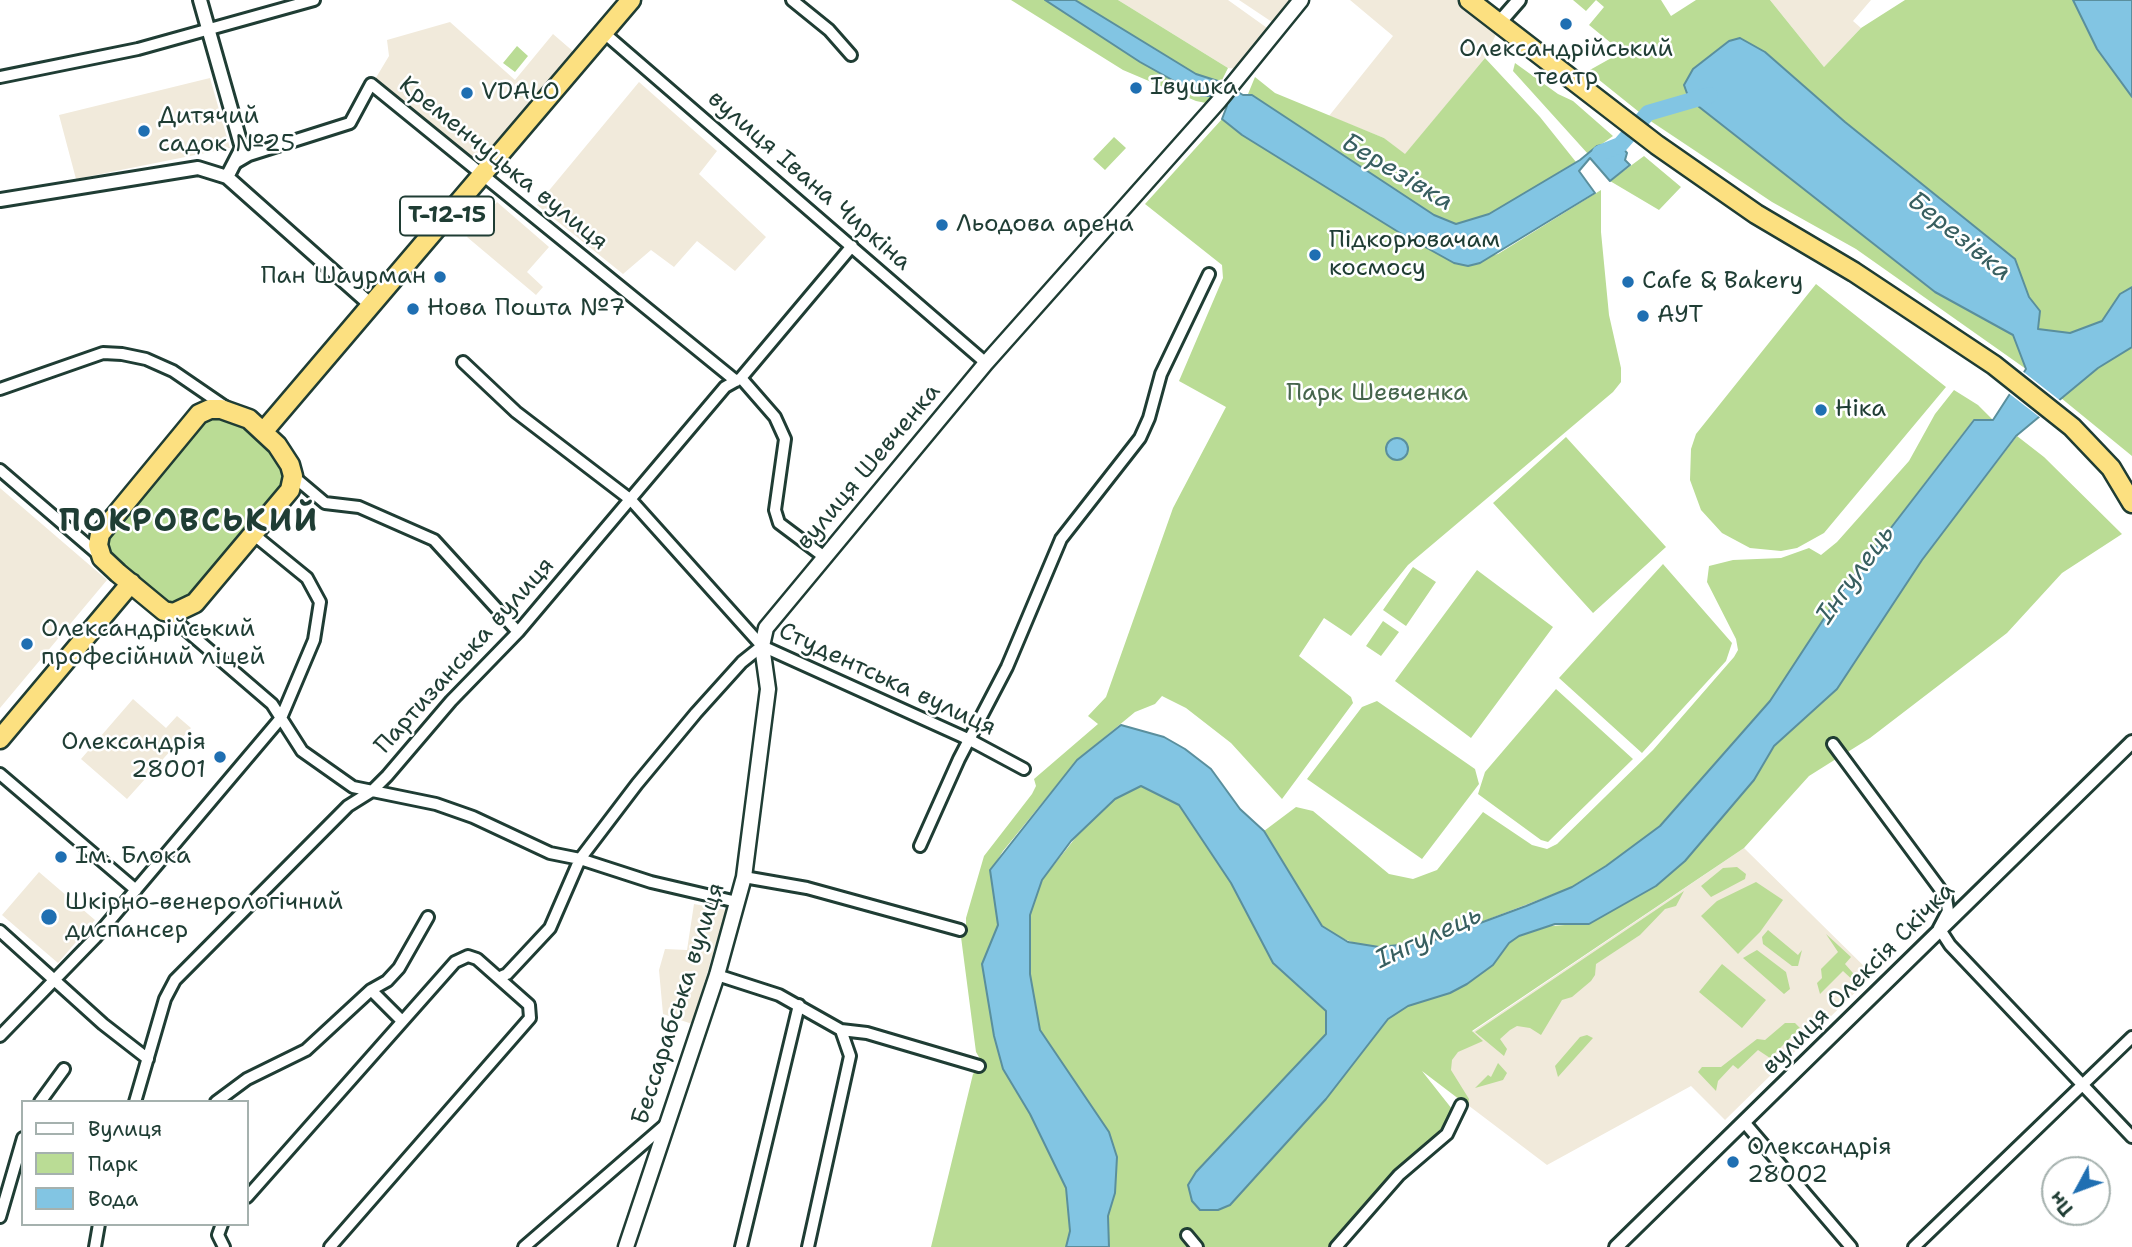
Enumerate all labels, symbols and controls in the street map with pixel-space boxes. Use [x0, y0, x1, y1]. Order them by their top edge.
marker: Олександрійський театр [1558, 16, 1574, 32]
place label: Олександрійський театр [1459, 36, 1673, 92]
street label: Кременчуцька вулиця [393, 71, 613, 257]
place label: Івушка [1150, 74, 1238, 102]
place label: VDALO [481, 79, 560, 107]
marker: Івушка [1128, 80, 1144, 96]
marker: VDALO [459, 85, 475, 101]
street label: вулиця Івана Чиркіна [701, 85, 917, 277]
place label: Дитячий садок №25 [158, 103, 295, 159]
marker: Дитячий садок №25 [136, 123, 152, 139]
water label: Березівка [1335, 127, 1459, 219]
water label: Березівка [1901, 185, 2017, 289]
road number: Т-12-15 [400, 196, 494, 236]
place label: Льодова арена [956, 211, 1134, 239]
marker: Льодова арена [934, 217, 950, 233]
place label: Підкорювачам космосу [1329, 227, 1500, 283]
marker: Підкорювачам космосу [1307, 247, 1323, 263]
place label: Пан Шаурман [261, 263, 426, 291]
place label: Cafe & Bakery [1642, 268, 1803, 296]
marker: Пан Шаурман [432, 269, 448, 285]
marker: Cafe & Bakery [1620, 274, 1636, 290]
place label: Нова Пошта №7 [427, 295, 626, 323]
marker: Нова Пошта №7 [405, 301, 421, 317]
place label: АУТ [1657, 302, 1703, 330]
marker: АУТ [1635, 308, 1651, 324]
street label: вулиця Шевченка [791, 378, 947, 556]
park label: Парк Шевченка [1286, 380, 1468, 408]
place label: Ніка [1835, 396, 1886, 424]
marker: Ніка [1813, 402, 1829, 418]
district label: ПОКРОВСЬКИЙ [60, 504, 318, 542]
water label: Інгулець [1810, 520, 1902, 630]
street label: Партизанська вулиця [369, 552, 561, 760]
place label: Олександрійський професійний ліцей [41, 616, 265, 672]
street label: Студентська вулиця [774, 617, 1000, 743]
marker: Олександрійський професійний ліцей [19, 636, 35, 652]
place label: Олександрія 28001 [61, 729, 206, 785]
marker: Олександрія 28001 [212, 749, 228, 765]
place label: Ім. Блока [75, 843, 191, 871]
marker: Ім. Блока [53, 849, 69, 865]
street label: вулиця Олексія Скічка [1757, 877, 1961, 1081]
street label: Бессарабська вулиця [626, 879, 732, 1129]
place label: Шкірно-венерологічний диспансер [65, 889, 343, 945]
water label: Інгулець [1371, 900, 1487, 976]
marker: Шкірно-венерологічний диспансер [39, 907, 59, 927]
legend [21, 1100, 248, 1226]
text: Вулиця [88, 1115, 162, 1143]
place label: Олександрія 28002 [1747, 1134, 1892, 1190]
text: Парк [88, 1150, 138, 1178]
marker: Олександрія 28002 [1725, 1154, 1741, 1170]
north arrow [2041, 1156, 2111, 1226]
text: Вода [88, 1185, 138, 1213]
text: Пн [2044, 1186, 2079, 1221]

